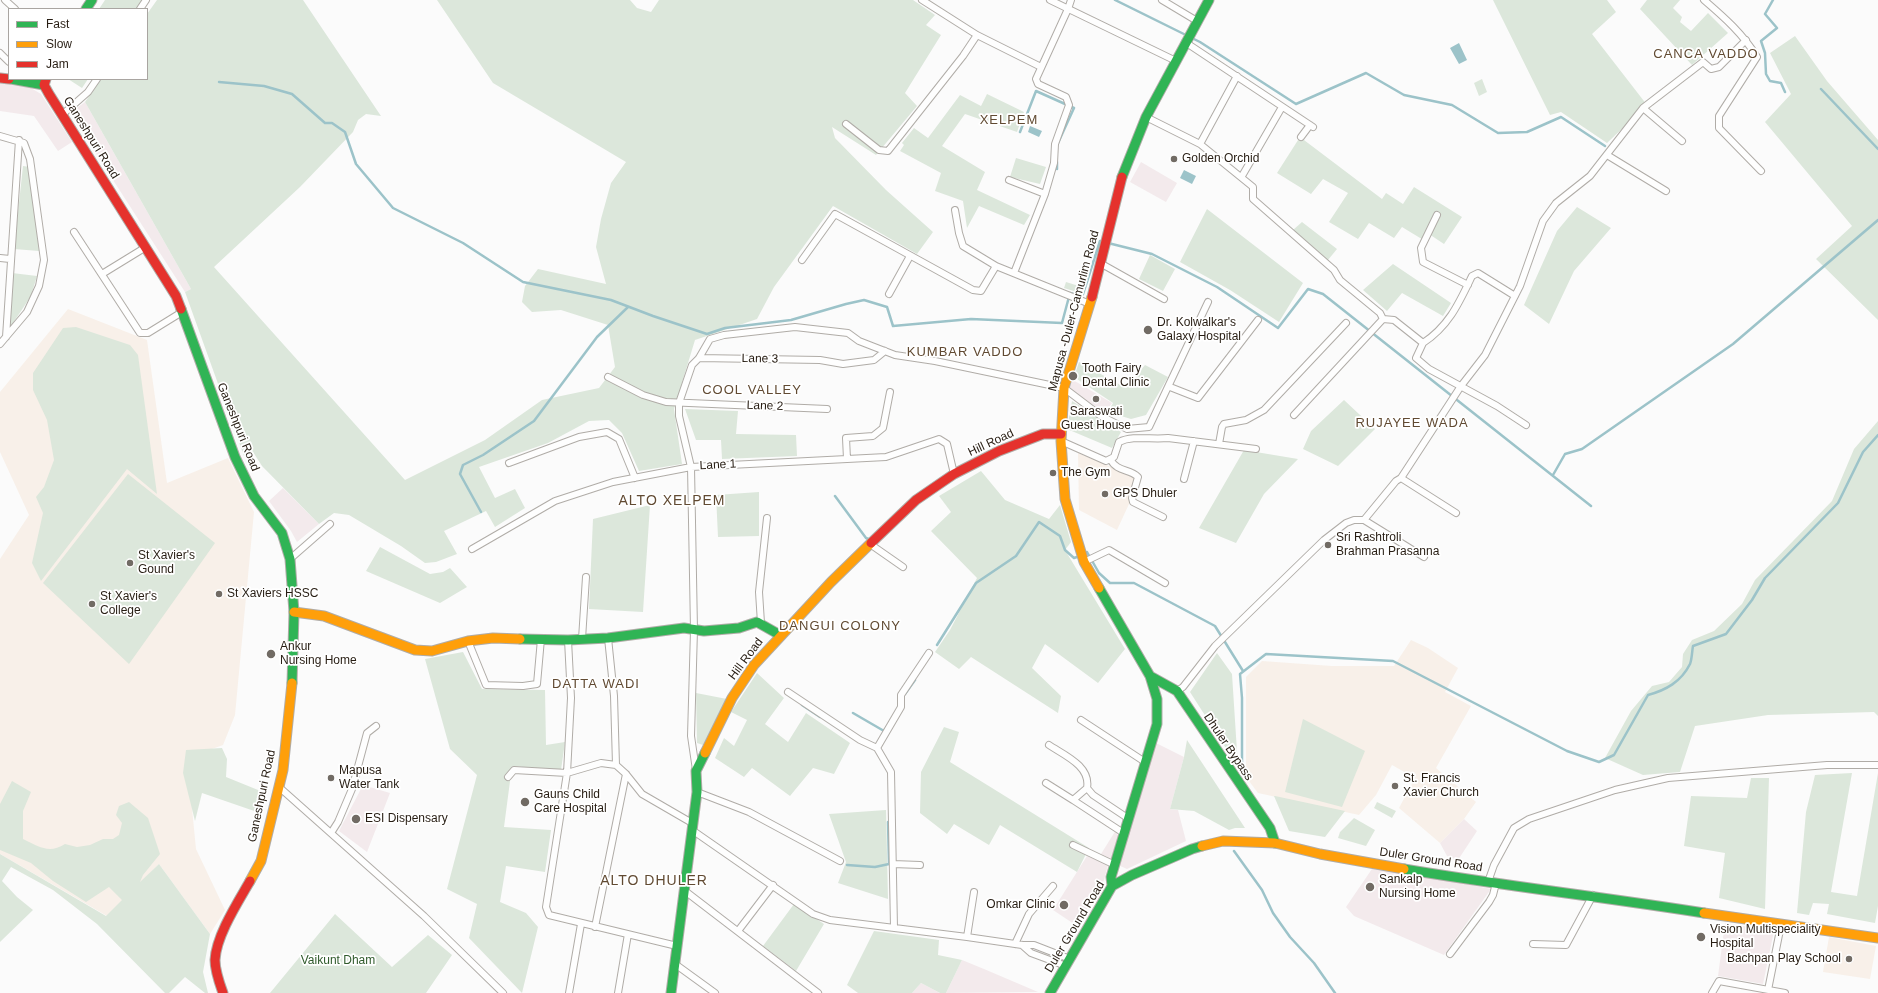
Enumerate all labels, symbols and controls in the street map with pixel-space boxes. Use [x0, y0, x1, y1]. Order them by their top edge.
legend [8, 8, 148, 80]
text: Fast [46, 17, 69, 31]
text: Slow [46, 37, 72, 51]
district label: CANCA VADDO [1653, 46, 1759, 62]
text: Jam [46, 57, 69, 71]
street label: Ganeshpuri Road [60, 94, 122, 182]
district label: XELPEM [980, 112, 1038, 128]
place label: Golden Orchid [1182, 152, 1259, 166]
marker: Golden Orchid [1169, 154, 1179, 164]
street label: Mapusa -Duler-Camurlim Road [1046, 229, 1102, 393]
place label: Dr. Kolwalkar's Galaxy Hospital [1157, 316, 1241, 344]
marker: Dr. Kolwalkar's Galaxy Hospital [1142, 324, 1154, 336]
district label: KUMBAR VADDO [907, 344, 1023, 360]
street label: Lane 3 [742, 351, 778, 367]
place label: Tooth Fairy Dental Clinic [1082, 362, 1149, 390]
marker: Tooth Fairy Dental Clinic [1067, 370, 1079, 382]
street label: Ganeshpuri Road [214, 381, 262, 473]
district label: COOL VALLEY [702, 382, 802, 398]
marker: Saraswati Guest House [1091, 394, 1101, 404]
street label: Lane 2 [746, 398, 784, 414]
place label: Saraswati Guest House [1061, 405, 1131, 433]
district label: RUJAYEE WADA [1355, 415, 1469, 431]
street label: Hill Road [966, 426, 1016, 460]
street label: Lane 1 [699, 457, 737, 473]
place label: The Gym [1061, 466, 1110, 480]
marker: The Gym [1048, 468, 1058, 478]
place label: GPS Dhuler [1113, 487, 1177, 501]
marker: GPS Dhuler [1100, 489, 1110, 499]
district label: ALTO XELPEM [619, 493, 725, 509]
place label: Sri Rashtroli Brahman Prasanna [1336, 531, 1439, 559]
marker: Sri Rashtroli Brahman Prasanna [1323, 540, 1333, 550]
place label: St Xavier's Gound [138, 549, 195, 577]
marker: St Xavier's Gound [125, 558, 135, 568]
place label: St Xaviers HSSC [227, 587, 318, 601]
marker: St Xaviers HSSC [214, 589, 224, 599]
place label: St Xavier's College [100, 590, 157, 618]
marker: St Xavier's College [87, 599, 97, 609]
district label: DANGUI COLONY [779, 618, 901, 634]
street label: Hill Road [726, 635, 766, 683]
place label: Ankur Nursing Home [280, 640, 357, 668]
marker: Ankur Nursing Home [265, 648, 277, 660]
district label: DATTA WADI [552, 676, 640, 692]
street label: Dhuler Bypass [1200, 711, 1256, 783]
street label: Ganeshpuri Road [245, 749, 279, 843]
place label: Mapusa Water Tank [339, 764, 399, 792]
place label: St. Francis Xavier Church [1403, 772, 1479, 800]
marker: Mapusa Water Tank [326, 773, 336, 783]
marker: St. Francis Xavier Church [1390, 781, 1400, 791]
place label: Gauns Child Care Hospital [534, 788, 607, 816]
marker: Gauns Child Care Hospital [519, 796, 531, 808]
place label: ESI Dispensary [365, 812, 448, 826]
marker: ESI Dispensary [350, 813, 362, 825]
street label: Duler Ground Road [1378, 845, 1484, 875]
district label: ALTO DHULER [600, 873, 708, 889]
place label: Sankalp Nursing Home [1379, 873, 1456, 901]
street label: Duler Ground Road [1042, 879, 1108, 975]
marker: Sankalp Nursing Home [1364, 881, 1376, 893]
place label: Omkar Clinic [986, 898, 1055, 912]
marker: Omkar Clinic [1058, 899, 1070, 911]
place label: Vision Multispeciality Hospital [1710, 923, 1820, 951]
marker: Vision Multispeciality Hospital [1695, 931, 1707, 943]
place label: Bachpan Play School [1727, 952, 1841, 966]
park label: Vaikunt Dham [301, 954, 375, 968]
marker: Bachpan Play School [1844, 954, 1854, 964]

